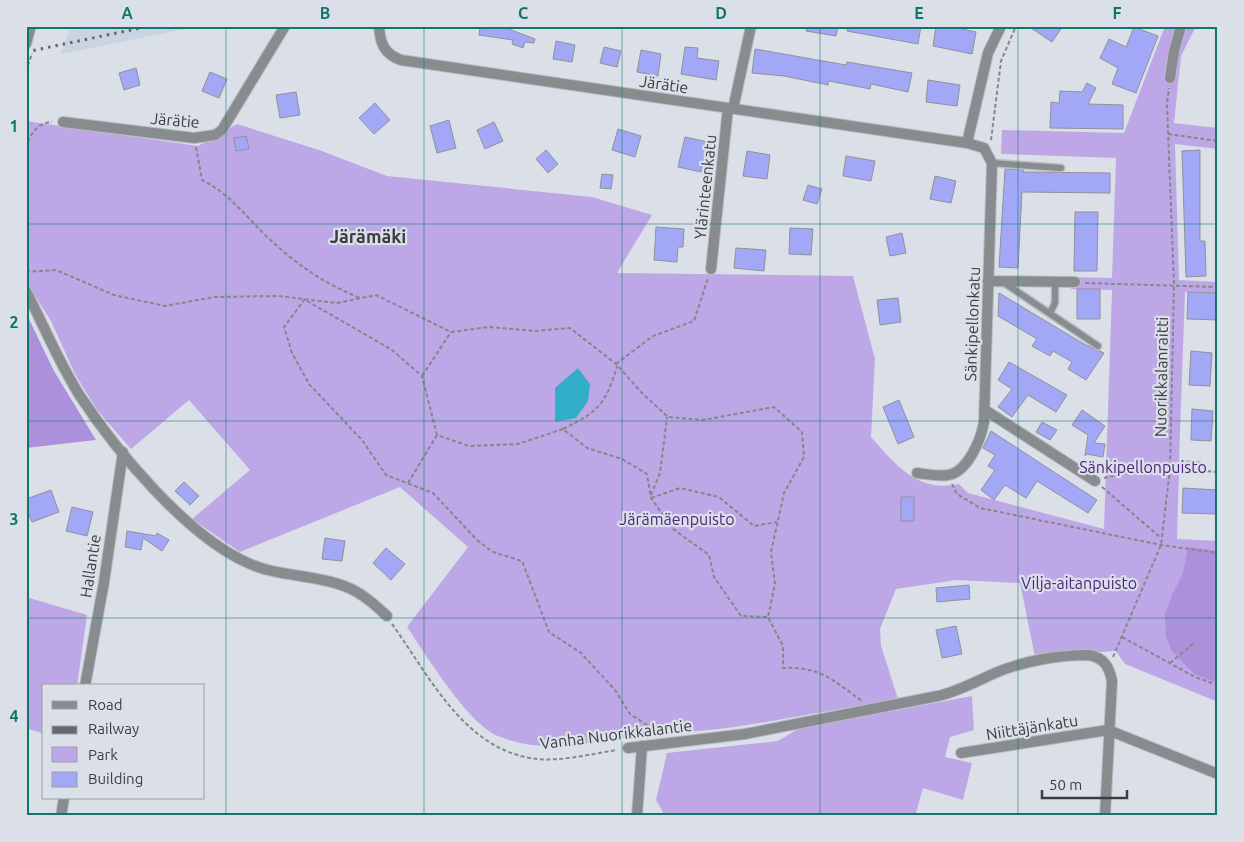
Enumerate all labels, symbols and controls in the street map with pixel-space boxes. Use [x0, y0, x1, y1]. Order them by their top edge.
text: A [121, 4, 133, 22]
text: B [320, 4, 330, 22]
text: C [518, 4, 528, 22]
text: D [715, 4, 727, 22]
text: E [914, 4, 924, 22]
text: F [1113, 4, 1122, 22]
street label: Järätie [638, 72, 690, 96]
street label: Järätie [150, 109, 200, 131]
text: 1 [9, 117, 19, 135]
street label: Ylärinteenkatu [691, 134, 719, 240]
district label: Järämäki [330, 226, 406, 246]
street label: Sänkipellonkatu [961, 266, 983, 382]
text: 2 [9, 313, 19, 331]
street label: Nuorikkalanraitti [1151, 317, 1171, 437]
park label: Sänkipellonpuisto [1079, 458, 1207, 476]
text: 3 [9, 510, 19, 528]
park label: Järämäenpuisto [619, 510, 735, 528]
street label: Hallantie [76, 533, 104, 599]
park label: Vilja-aitanpuisto [1021, 574, 1137, 592]
legend [42, 684, 205, 800]
text: Road [88, 696, 123, 713]
text: 4 [9, 707, 19, 725]
street label: Niittäjänkatu [985, 711, 1079, 743]
street label: Vanha Nuorikkalantie [539, 716, 693, 752]
text: Railway [88, 720, 139, 737]
text: Park [88, 746, 118, 763]
scale bar [1042, 767, 1126, 799]
text: Building [88, 770, 143, 787]
text: 50 m [1049, 776, 1082, 793]

